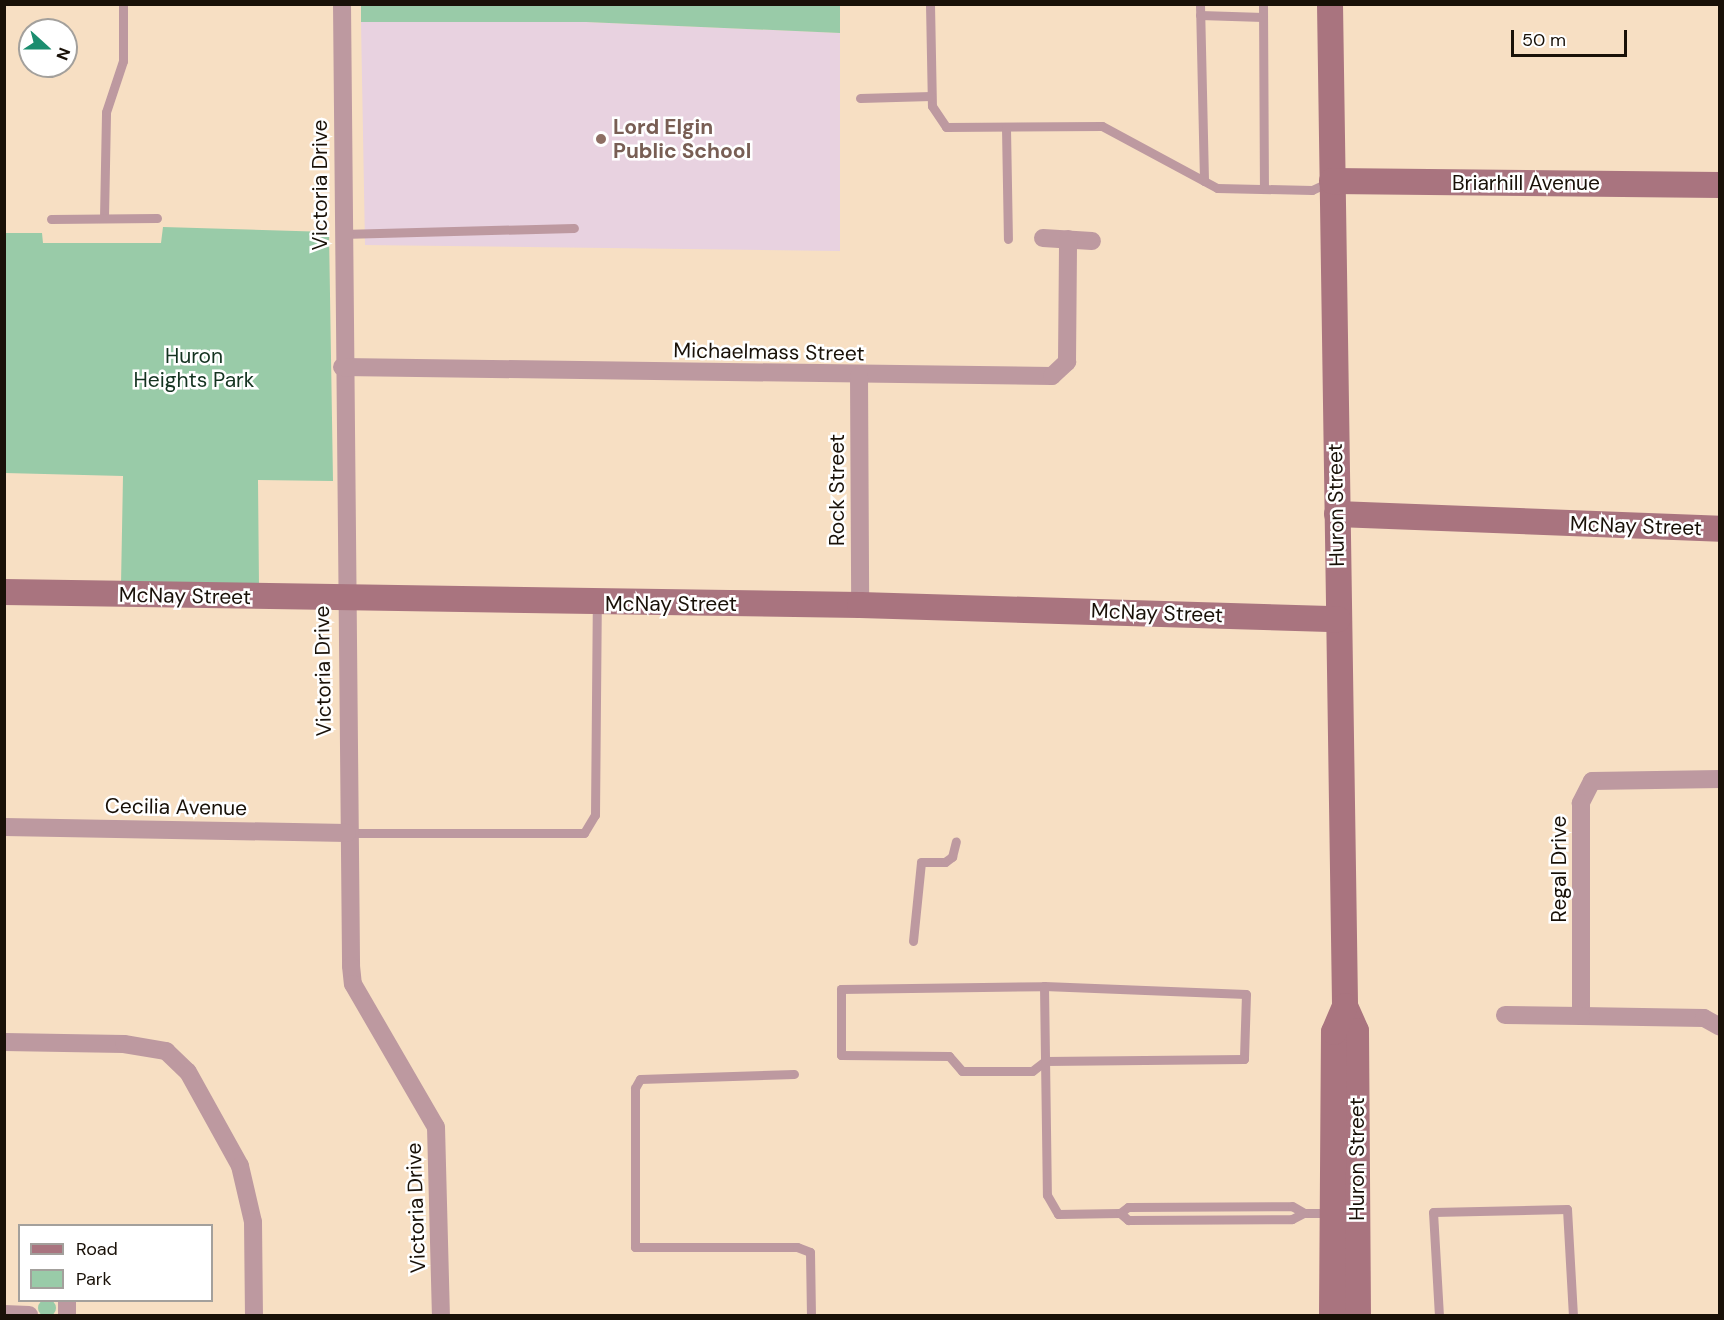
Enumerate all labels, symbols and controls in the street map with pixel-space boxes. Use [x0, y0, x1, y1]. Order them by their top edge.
north arrow [18, 18, 78, 78]
scale bar [1514, 18, 1630, 56]
text: 50 m [1522, 28, 1566, 52]
text: N [52, 45, 75, 63]
place label: Lord Elgin Public School [613, 114, 751, 164]
street label: Victoria Drive [307, 120, 333, 250]
marker: Lord Elgin Public School [594, 132, 608, 146]
street label: Briarhill Avenue [1452, 170, 1600, 196]
street label: Michaelmass Street [673, 338, 865, 366]
park label: Huron Heights Park [134, 343, 254, 393]
street label: Rock Street [824, 434, 850, 546]
street label: Huron Street [1322, 443, 1350, 567]
street label: McNay Street [1570, 511, 1702, 541]
street label: McNay Street [119, 582, 251, 610]
street label: McNay Street [605, 591, 737, 617]
street label: McNay Street [1091, 598, 1223, 628]
street label: Victoria Drive [309, 605, 337, 737]
street label: Cecilia Avenue [105, 793, 247, 821]
street label: Regal Drive [1546, 816, 1572, 922]
street label: Huron Street [1344, 1097, 1370, 1221]
street label: Victoria Drive [401, 1142, 431, 1274]
legend [18, 1224, 213, 1302]
text: Road [76, 1237, 118, 1261]
text: Park [76, 1267, 112, 1291]

